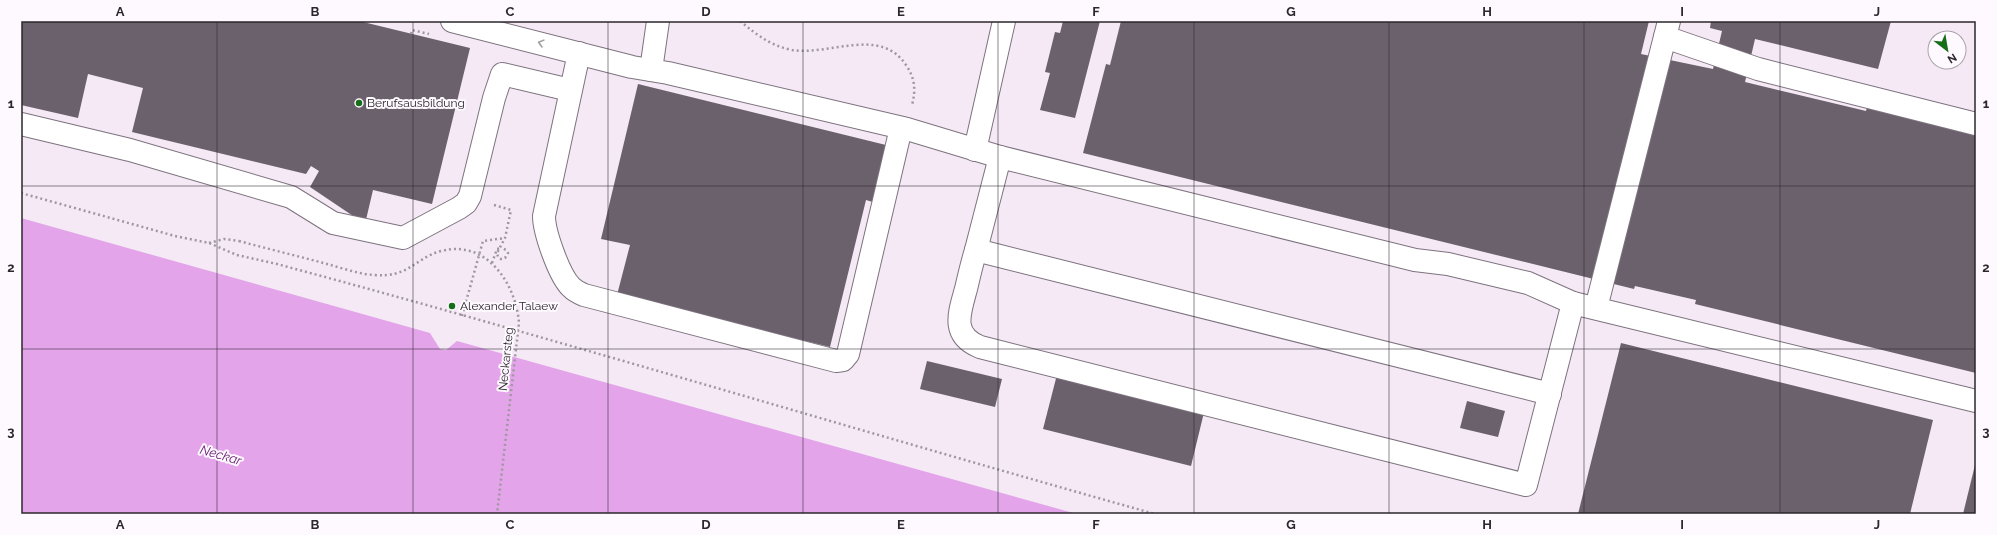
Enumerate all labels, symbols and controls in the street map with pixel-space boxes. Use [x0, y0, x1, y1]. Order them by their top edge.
text: A [116, 4, 125, 19]
text: B [311, 4, 320, 19]
text: C [506, 4, 515, 19]
text: D [701, 4, 711, 19]
text: E [897, 4, 905, 19]
text: F [1092, 4, 1100, 19]
text: G [1286, 4, 1296, 19]
text: H [1482, 4, 1492, 19]
text: I [1680, 4, 1684, 19]
text: J [1874, 4, 1880, 19]
north arrow [1927, 30, 1967, 70]
one-way arrow [538, 39, 545, 48]
text: N [1945, 50, 1959, 66]
text: 1 [8, 96, 15, 111]
place label: Berufsausbildung [367, 96, 465, 110]
text: 1 [1983, 96, 1990, 111]
marker: Berufsausbildung [354, 98, 364, 108]
text: 2 [7, 260, 15, 275]
text: 2 [1982, 260, 1990, 275]
place label: Alexander Talaew [460, 299, 558, 313]
marker: Alexander Talaew [447, 301, 457, 311]
street label: Neckarsteg [496, 326, 516, 392]
text: 3 [7, 424, 15, 439]
text: 3 [1982, 424, 1990, 439]
water label: Neckar [199, 442, 244, 468]
text: A [116, 517, 125, 532]
text: B [311, 517, 320, 532]
text: C [506, 517, 515, 532]
text: D [701, 517, 711, 532]
text: E [897, 517, 905, 532]
text: F [1092, 517, 1100, 532]
text: G [1286, 517, 1296, 532]
text: H [1482, 517, 1492, 532]
text: I [1680, 517, 1684, 532]
text: J [1874, 517, 1880, 532]

